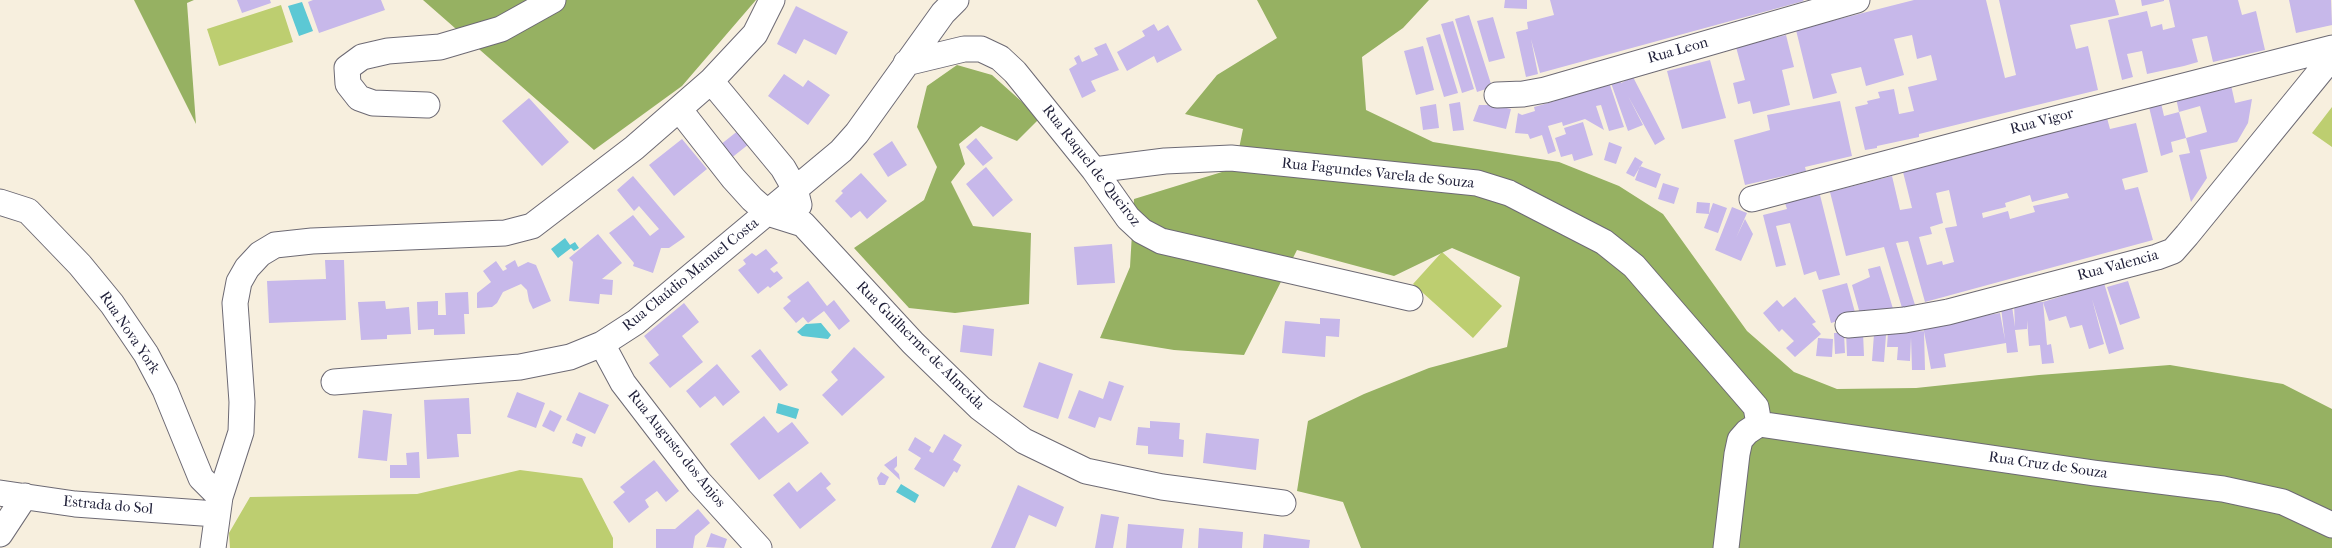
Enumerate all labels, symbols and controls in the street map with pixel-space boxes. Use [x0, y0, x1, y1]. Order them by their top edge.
street label: Rua Leon [1646, 34, 1710, 68]
street label: Rua Raquel de Queiroz [1038, 102, 1144, 230]
street label: Rua Vigor [2008, 105, 2076, 139]
street label: Rua Fagundes Varela de Souza [1281, 155, 1475, 193]
street label: Rua Claúdio Manuel Costa [619, 215, 763, 335]
street label: Rua Valencia [2076, 247, 2160, 285]
street label: Rua Guilherme de Almeida [852, 278, 988, 414]
street label: Rua Nova York [95, 288, 163, 378]
street label: Rua Augusto dos Anjos [623, 387, 729, 511]
street label: Rua Cruz de Souza [1987, 449, 2109, 483]
street label: Estrada do Sol [62, 493, 154, 519]

